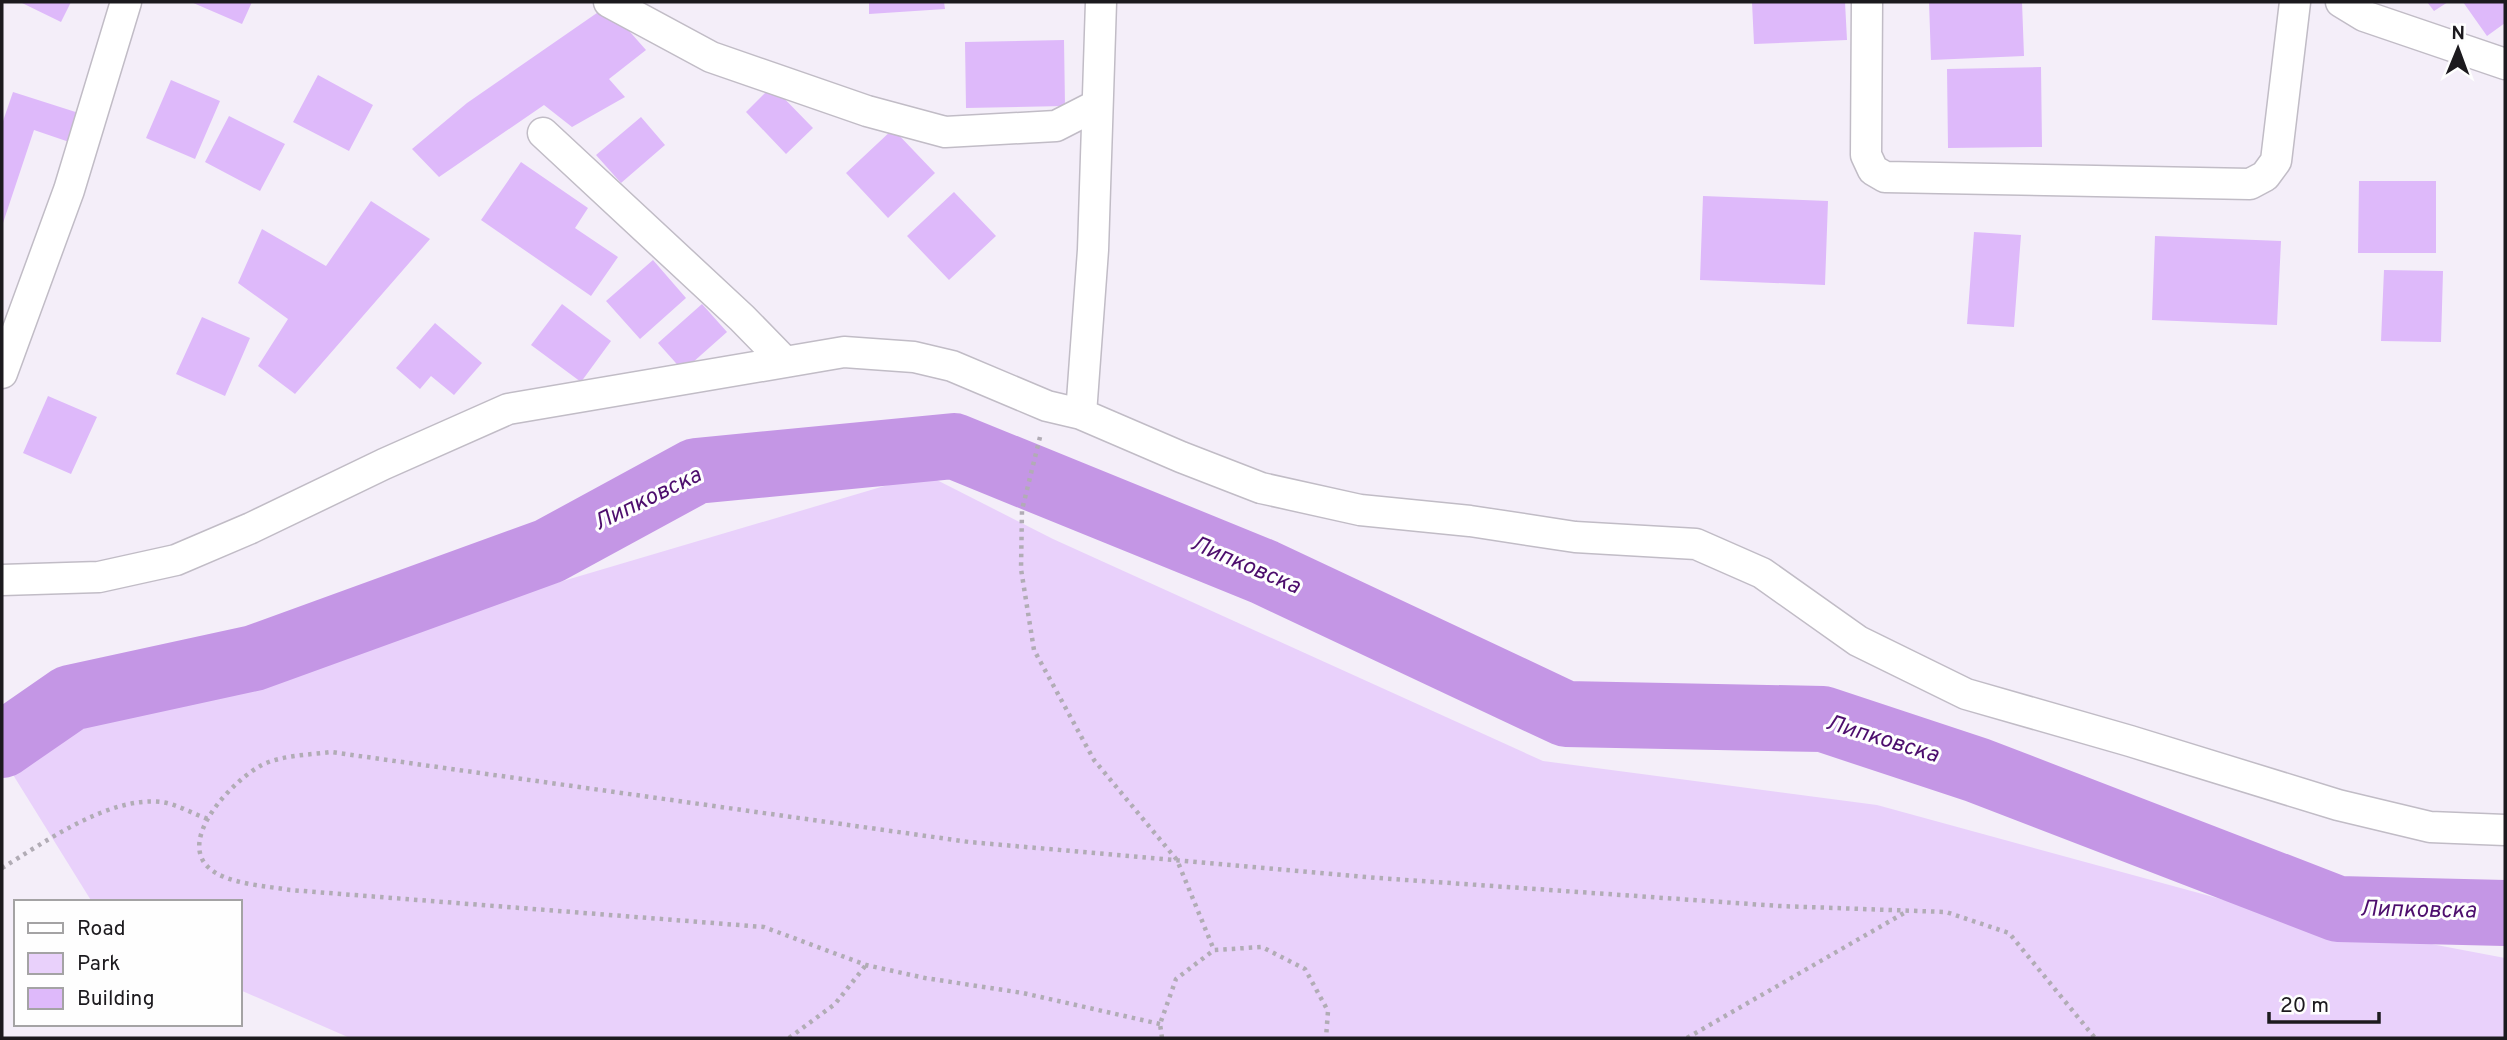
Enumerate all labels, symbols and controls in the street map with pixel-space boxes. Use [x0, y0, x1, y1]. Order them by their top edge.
north arrow [2423, 14, 2493, 84]
text: N [2451, 22, 2465, 46]
water label: Липковска [589, 461, 707, 539]
water label: Липковска [1186, 530, 1304, 602]
water label: Липковска [1822, 709, 1942, 771]
water label: Липковска [2360, 895, 2477, 927]
legend [14, 900, 242, 1026]
text: Road [77, 916, 126, 943]
text: Park [77, 951, 120, 978]
scale bar [2269, 981, 2379, 1025]
text: Building [77, 986, 155, 1013]
text: 20 m [2280, 993, 2329, 1020]

